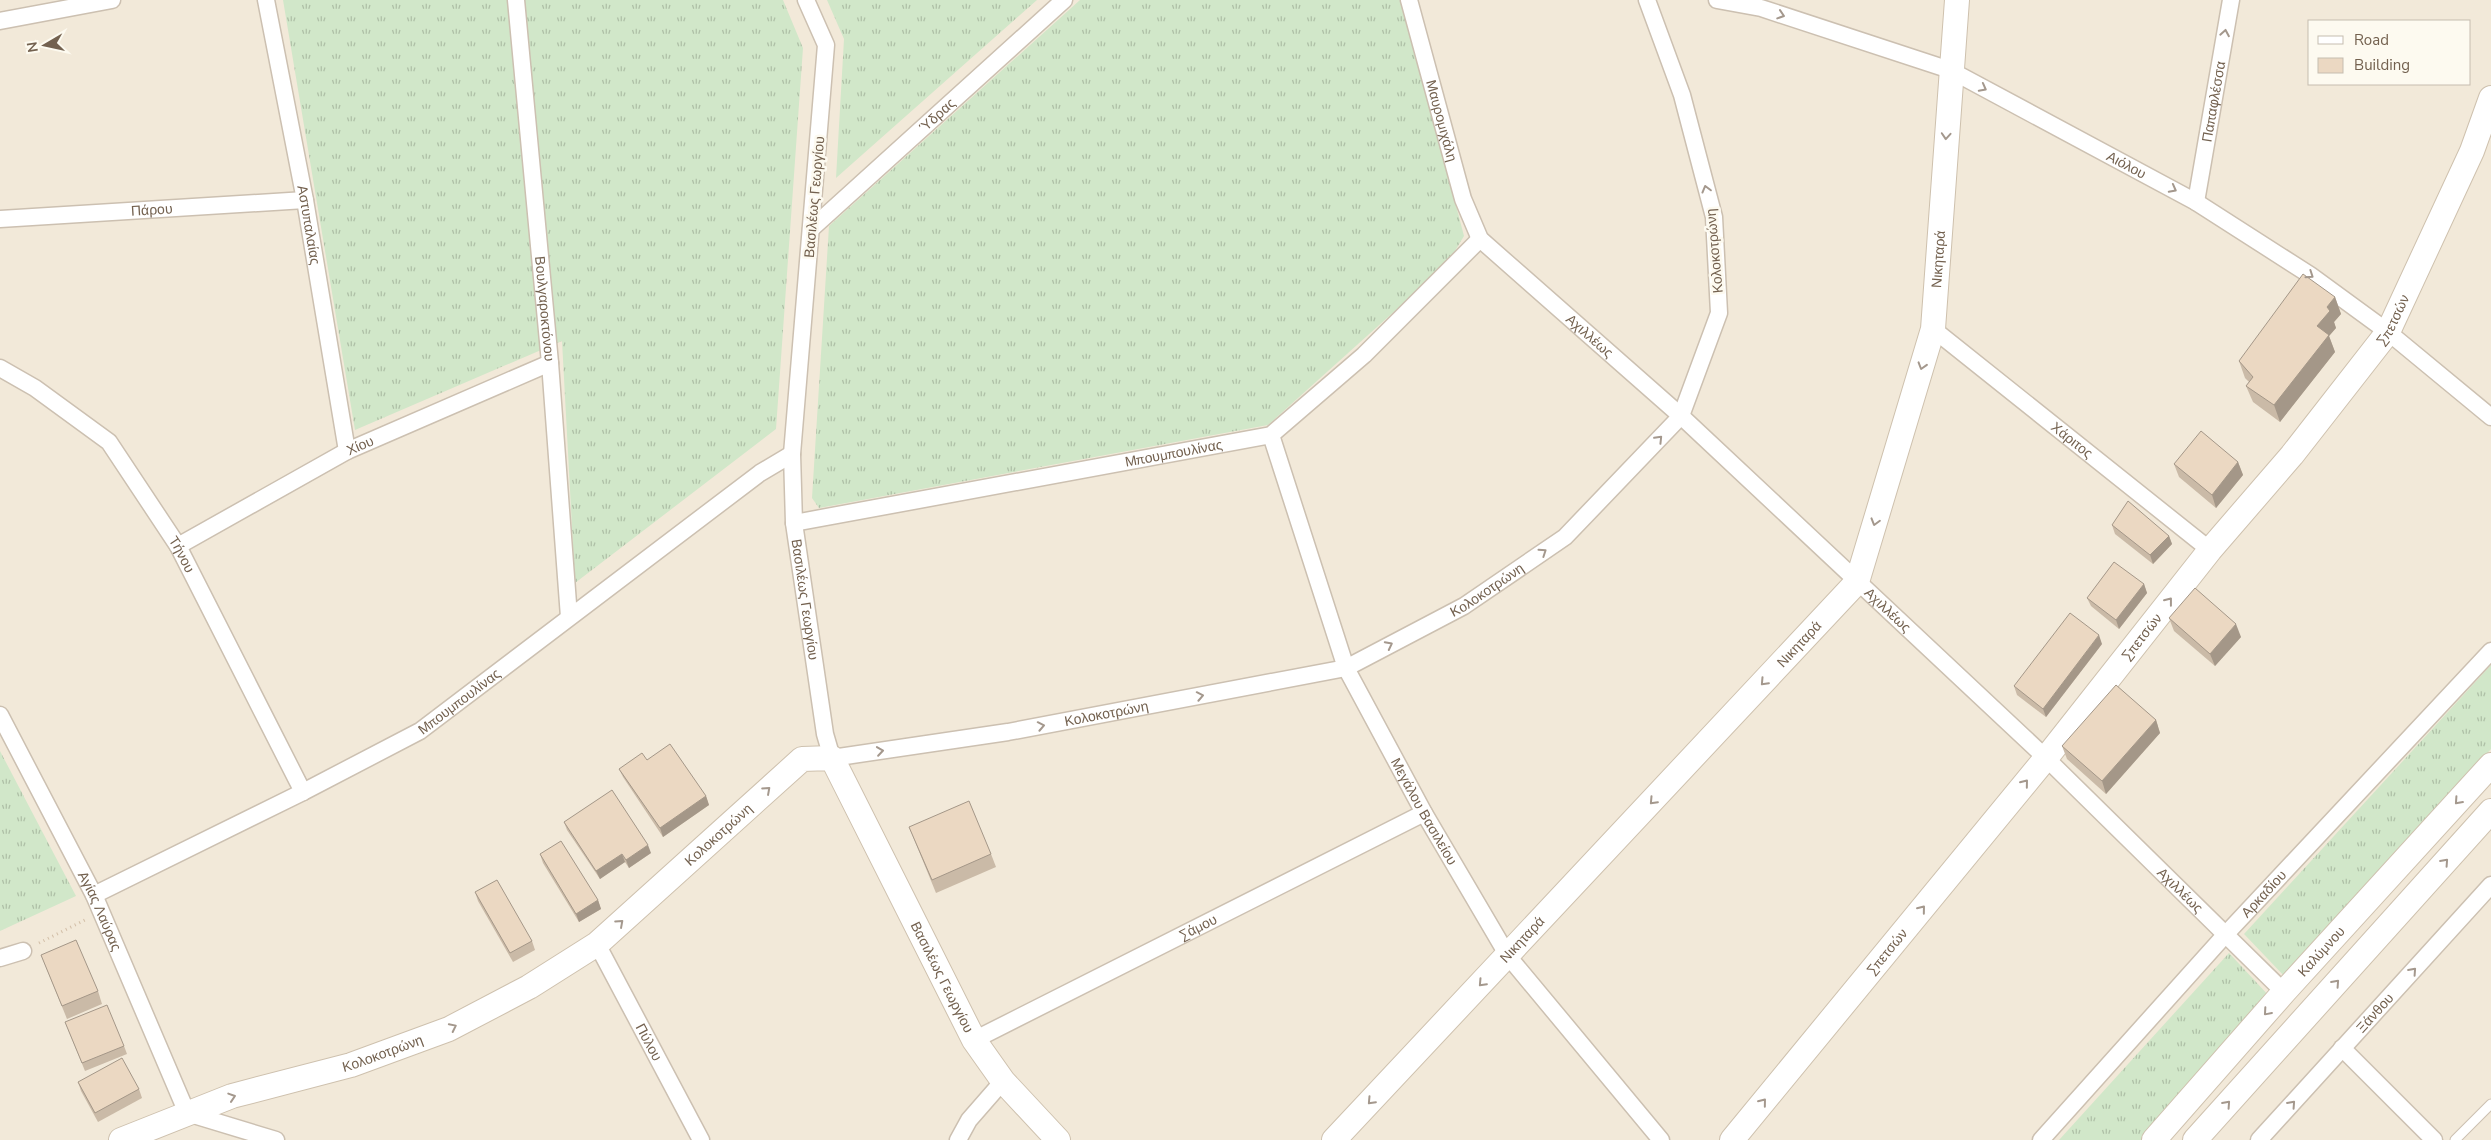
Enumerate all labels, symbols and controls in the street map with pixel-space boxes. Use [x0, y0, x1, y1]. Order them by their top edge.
one-way arrow [1776, 9, 1785, 19]
north arrow [20, 20, 70, 70]
legend [2308, 20, 2471, 85]
one-way arrow [2220, 29, 2230, 37]
text: Road [2354, 30, 2389, 50]
text: N [22, 40, 43, 54]
text: Building [2354, 55, 2410, 75]
street label: Παπαφλέσσα [2198, 60, 2230, 144]
street label: Μαυρομιχάλη [1421, 78, 1461, 164]
one-way arrow [1978, 82, 1987, 92]
street label: Ύδρας [915, 94, 960, 137]
one-way arrow [1940, 132, 1951, 140]
street label: Βασιλέως Γεωργίου [800, 135, 829, 259]
street label: Αιόλου [2103, 147, 2149, 184]
one-way arrow [2167, 183, 2176, 193]
street label: Αστυπαλαίας [292, 184, 325, 266]
one-way arrow [1702, 185, 1712, 193]
street label: Πάρου [130, 199, 173, 221]
street label: Κολοκοτρώνη [1701, 208, 1728, 294]
street label: Νικηταρά [1927, 230, 1950, 289]
street label: Βουλγαροκτόνου [530, 255, 559, 362]
one-way arrow [2305, 269, 2314, 279]
street label: Σπετσών [2372, 291, 2414, 349]
street label: Αχιλλέως [1562, 310, 1618, 362]
one-way arrow [1917, 362, 1927, 370]
street label: Χάριτος [2047, 418, 2097, 463]
street label: Χίου [344, 432, 377, 460]
street label: Μπουμπουλίνας [1123, 435, 1224, 472]
one-way arrow [1653, 436, 1662, 445]
one-way arrow [1870, 517, 1881, 526]
street label: Τήνου [164, 533, 199, 576]
street label: Βασιλέως Γεωργίου [786, 538, 823, 661]
one-way arrow [1537, 549, 1547, 558]
street label: Κολοκοτρώνη [1447, 559, 1528, 622]
street label: Αχιλλέως [1860, 584, 1915, 637]
one-way arrow [2164, 598, 2172, 607]
street label: Σπετσών [2118, 610, 2166, 664]
street label: Νικηταρά [1773, 617, 1826, 672]
one-way arrow [1384, 641, 1393, 651]
street label: Μπουμπουλίνας [414, 664, 505, 739]
one-way arrow [1761, 676, 1770, 685]
one-way arrow [1196, 691, 1205, 701]
street label: Κολοκοτρώνη [1063, 697, 1150, 731]
one-way arrow [1036, 721, 1045, 732]
one-way arrow [876, 746, 885, 756]
street label: Μεγάλου Βασιλείου [1386, 755, 1461, 869]
one-way arrow [2019, 780, 2028, 789]
one-way arrow [762, 787, 771, 796]
one-way arrow [1650, 795, 1659, 804]
one-way arrow [2455, 796, 2464, 805]
street label: Κολοκοτρώνη [681, 799, 757, 870]
one-way arrow [2439, 859, 2448, 868]
street label: Αχιλλέως [2153, 863, 2207, 918]
street label: Αρκαδίου [2237, 866, 2291, 922]
street label: Αγίας Λαύρας [73, 868, 126, 954]
one-way arrow [1916, 906, 1924, 915]
street label: Σάμου [1176, 910, 1220, 945]
street label: Νικηταρά [1496, 912, 1549, 967]
street label: Βασιλέως Γεωργίου [906, 918, 978, 1036]
one-way arrow [615, 919, 624, 928]
street label: Καλύμνου [2294, 922, 2349, 981]
street label: Σπετσών [1863, 925, 1912, 979]
one-way arrow [2407, 967, 2416, 976]
one-way arrow [1479, 978, 1488, 987]
one-way arrow [2330, 980, 2339, 989]
street label: Ξάνθου [2352, 989, 2398, 1037]
one-way arrow [2263, 1007, 2272, 1016]
street label: Πύλου [631, 1020, 666, 1064]
one-way arrow [448, 1022, 457, 1033]
street label: Κολοκοτρώνη [340, 1030, 426, 1077]
one-way arrow [227, 1092, 236, 1102]
one-way arrow [1368, 1096, 1377, 1105]
one-way arrow [1758, 1099, 1767, 1108]
one-way arrow [2221, 1100, 2230, 1109]
one-way arrow [2286, 1100, 2295, 1109]

